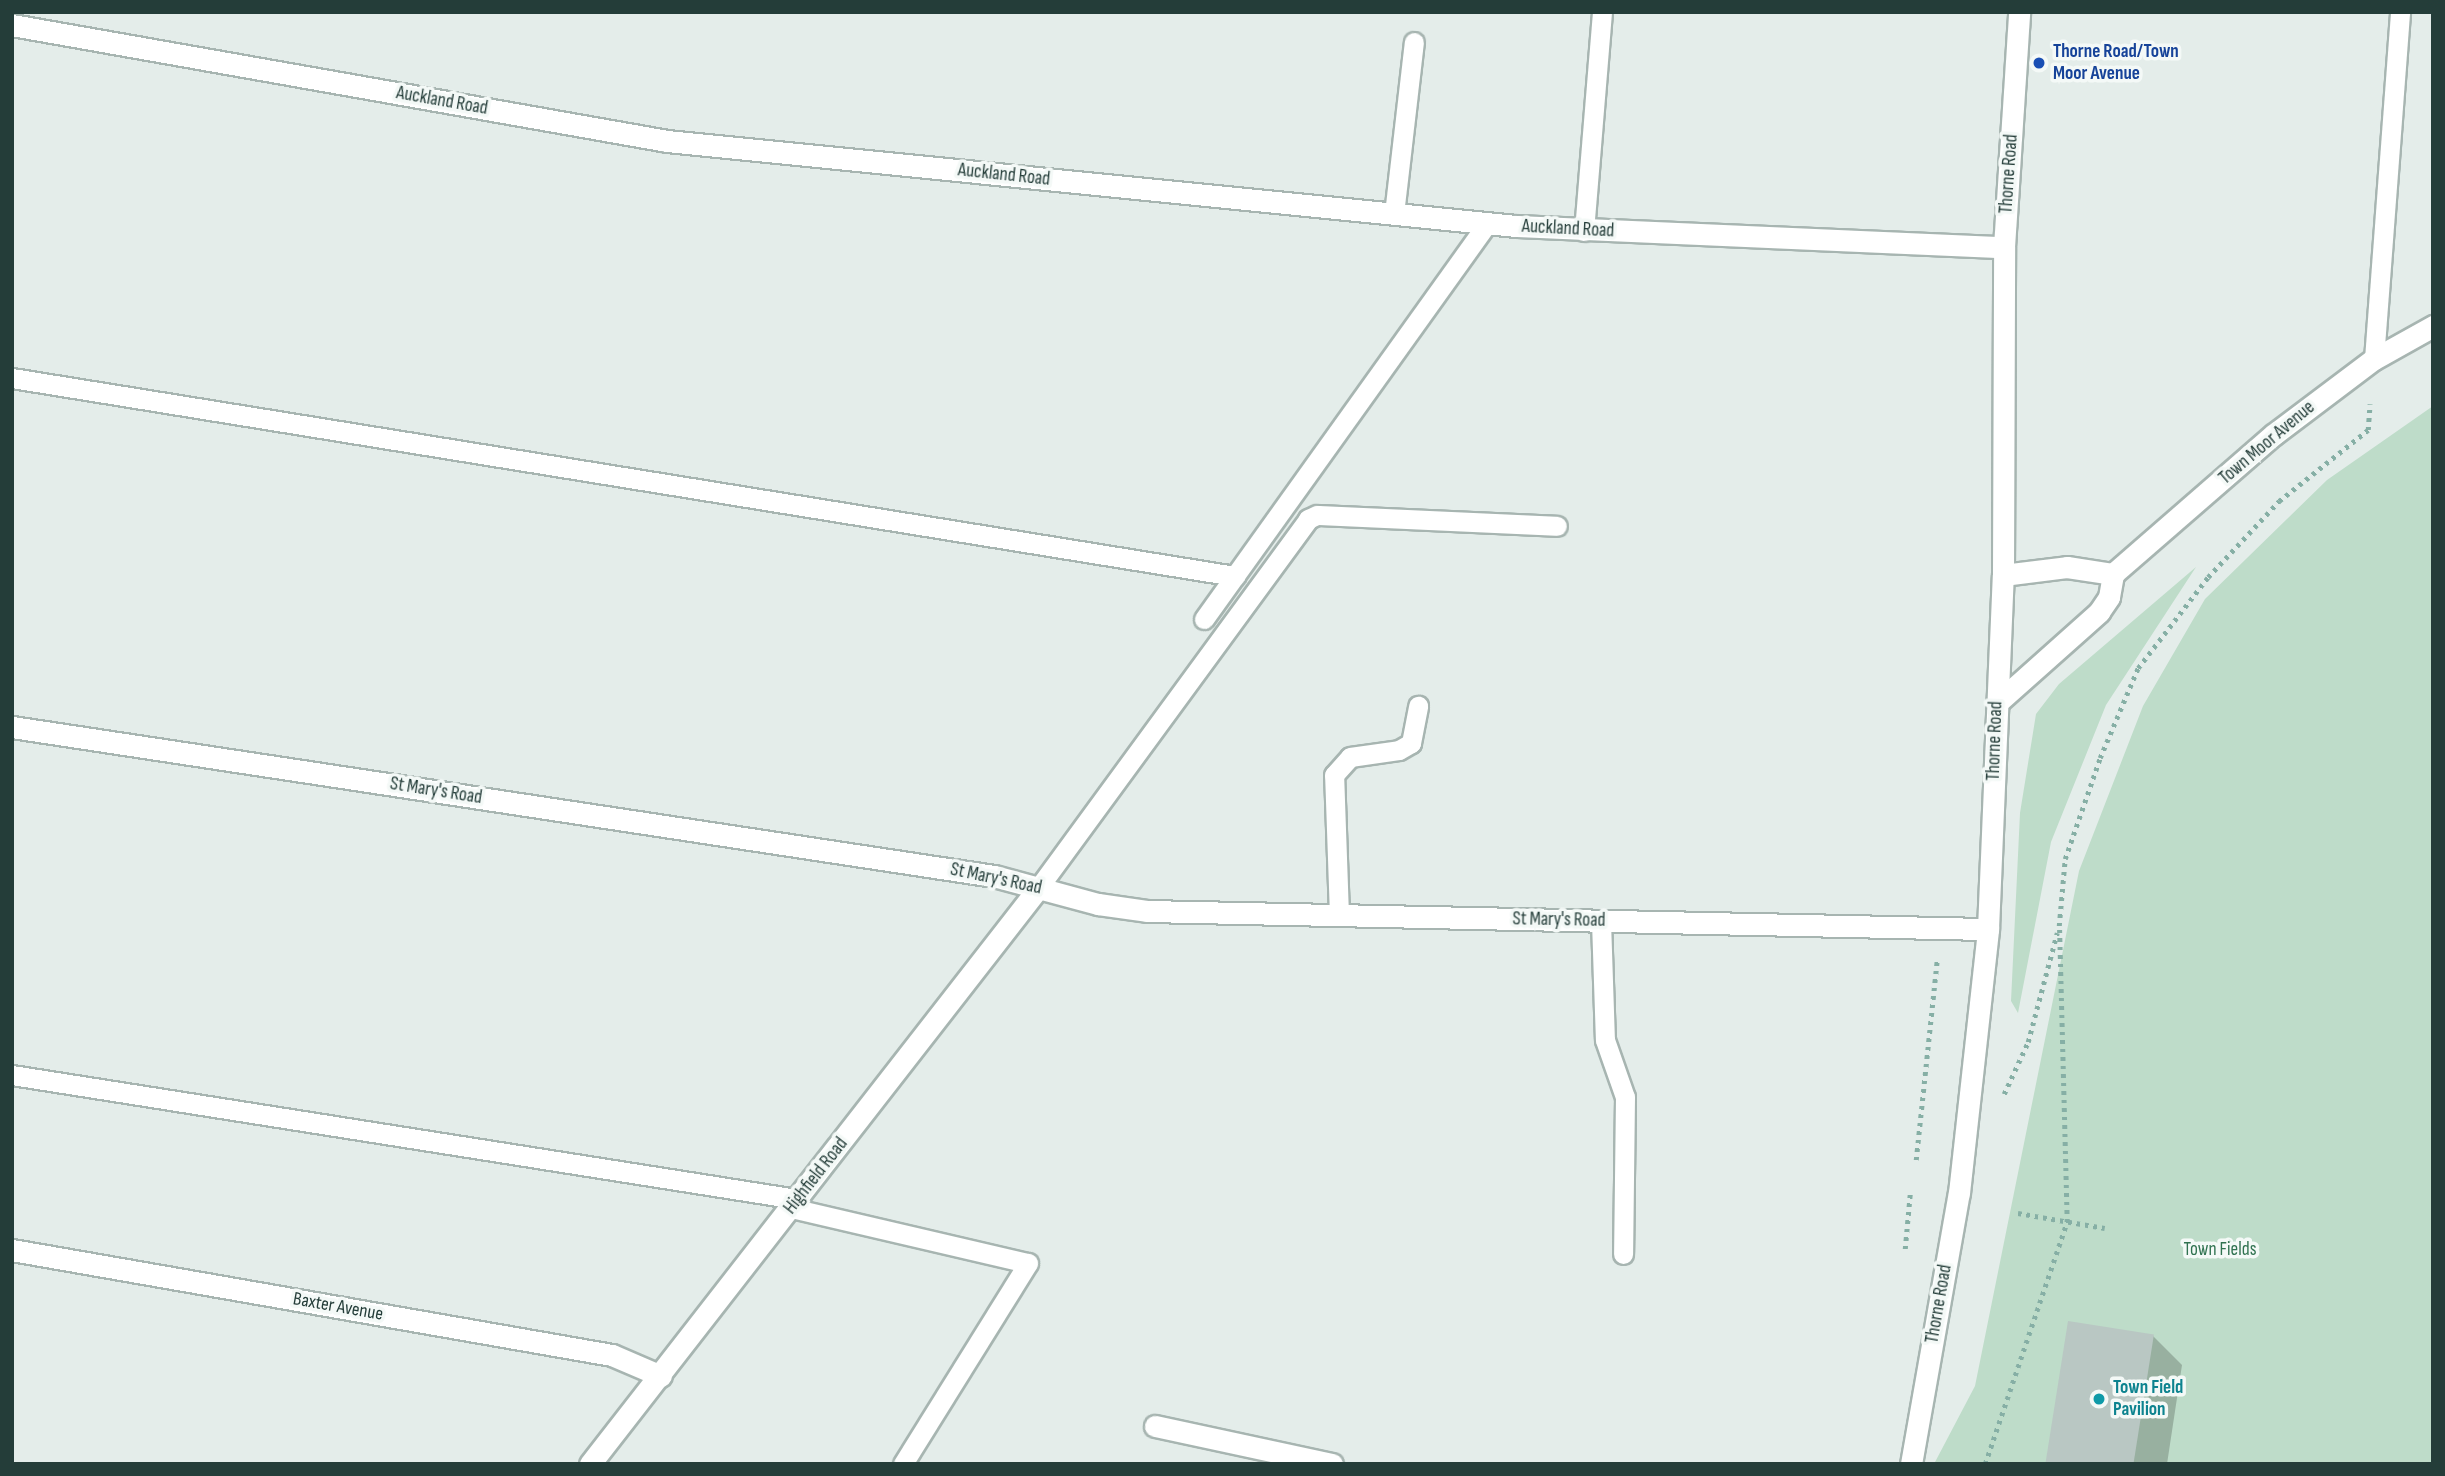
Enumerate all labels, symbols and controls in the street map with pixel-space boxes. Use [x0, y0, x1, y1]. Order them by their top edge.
place label: Thorne Road/Town Moor Avenue [2053, 41, 2179, 85]
marker: Thorne Road/Town Moor Avenue [2031, 55, 2047, 71]
street label: Auckland Road [394, 82, 490, 120]
street label: Thorne Road [1995, 134, 2023, 214]
street label: Auckland Road [957, 159, 1051, 191]
street label: Auckland Road [1521, 215, 1615, 243]
street label: Town Moor Avenue [2214, 396, 2320, 490]
street label: Thorne Road [1982, 701, 2008, 781]
street label: St Mary's Road [388, 772, 484, 810]
street label: St Mary's Road [948, 858, 1044, 900]
street label: St Mary's Road [1512, 908, 1606, 932]
street label: Highfield Road [779, 1133, 853, 1219]
park label: Town Fields [2183, 1239, 2257, 1261]
street label: Thorne Road [1921, 1263, 1957, 1345]
street label: Baxter Avenue [291, 1288, 385, 1326]
place label: Town Field Pavilion [2113, 1377, 2183, 1421]
marker: Town Field Pavilion [2091, 1391, 2107, 1407]

